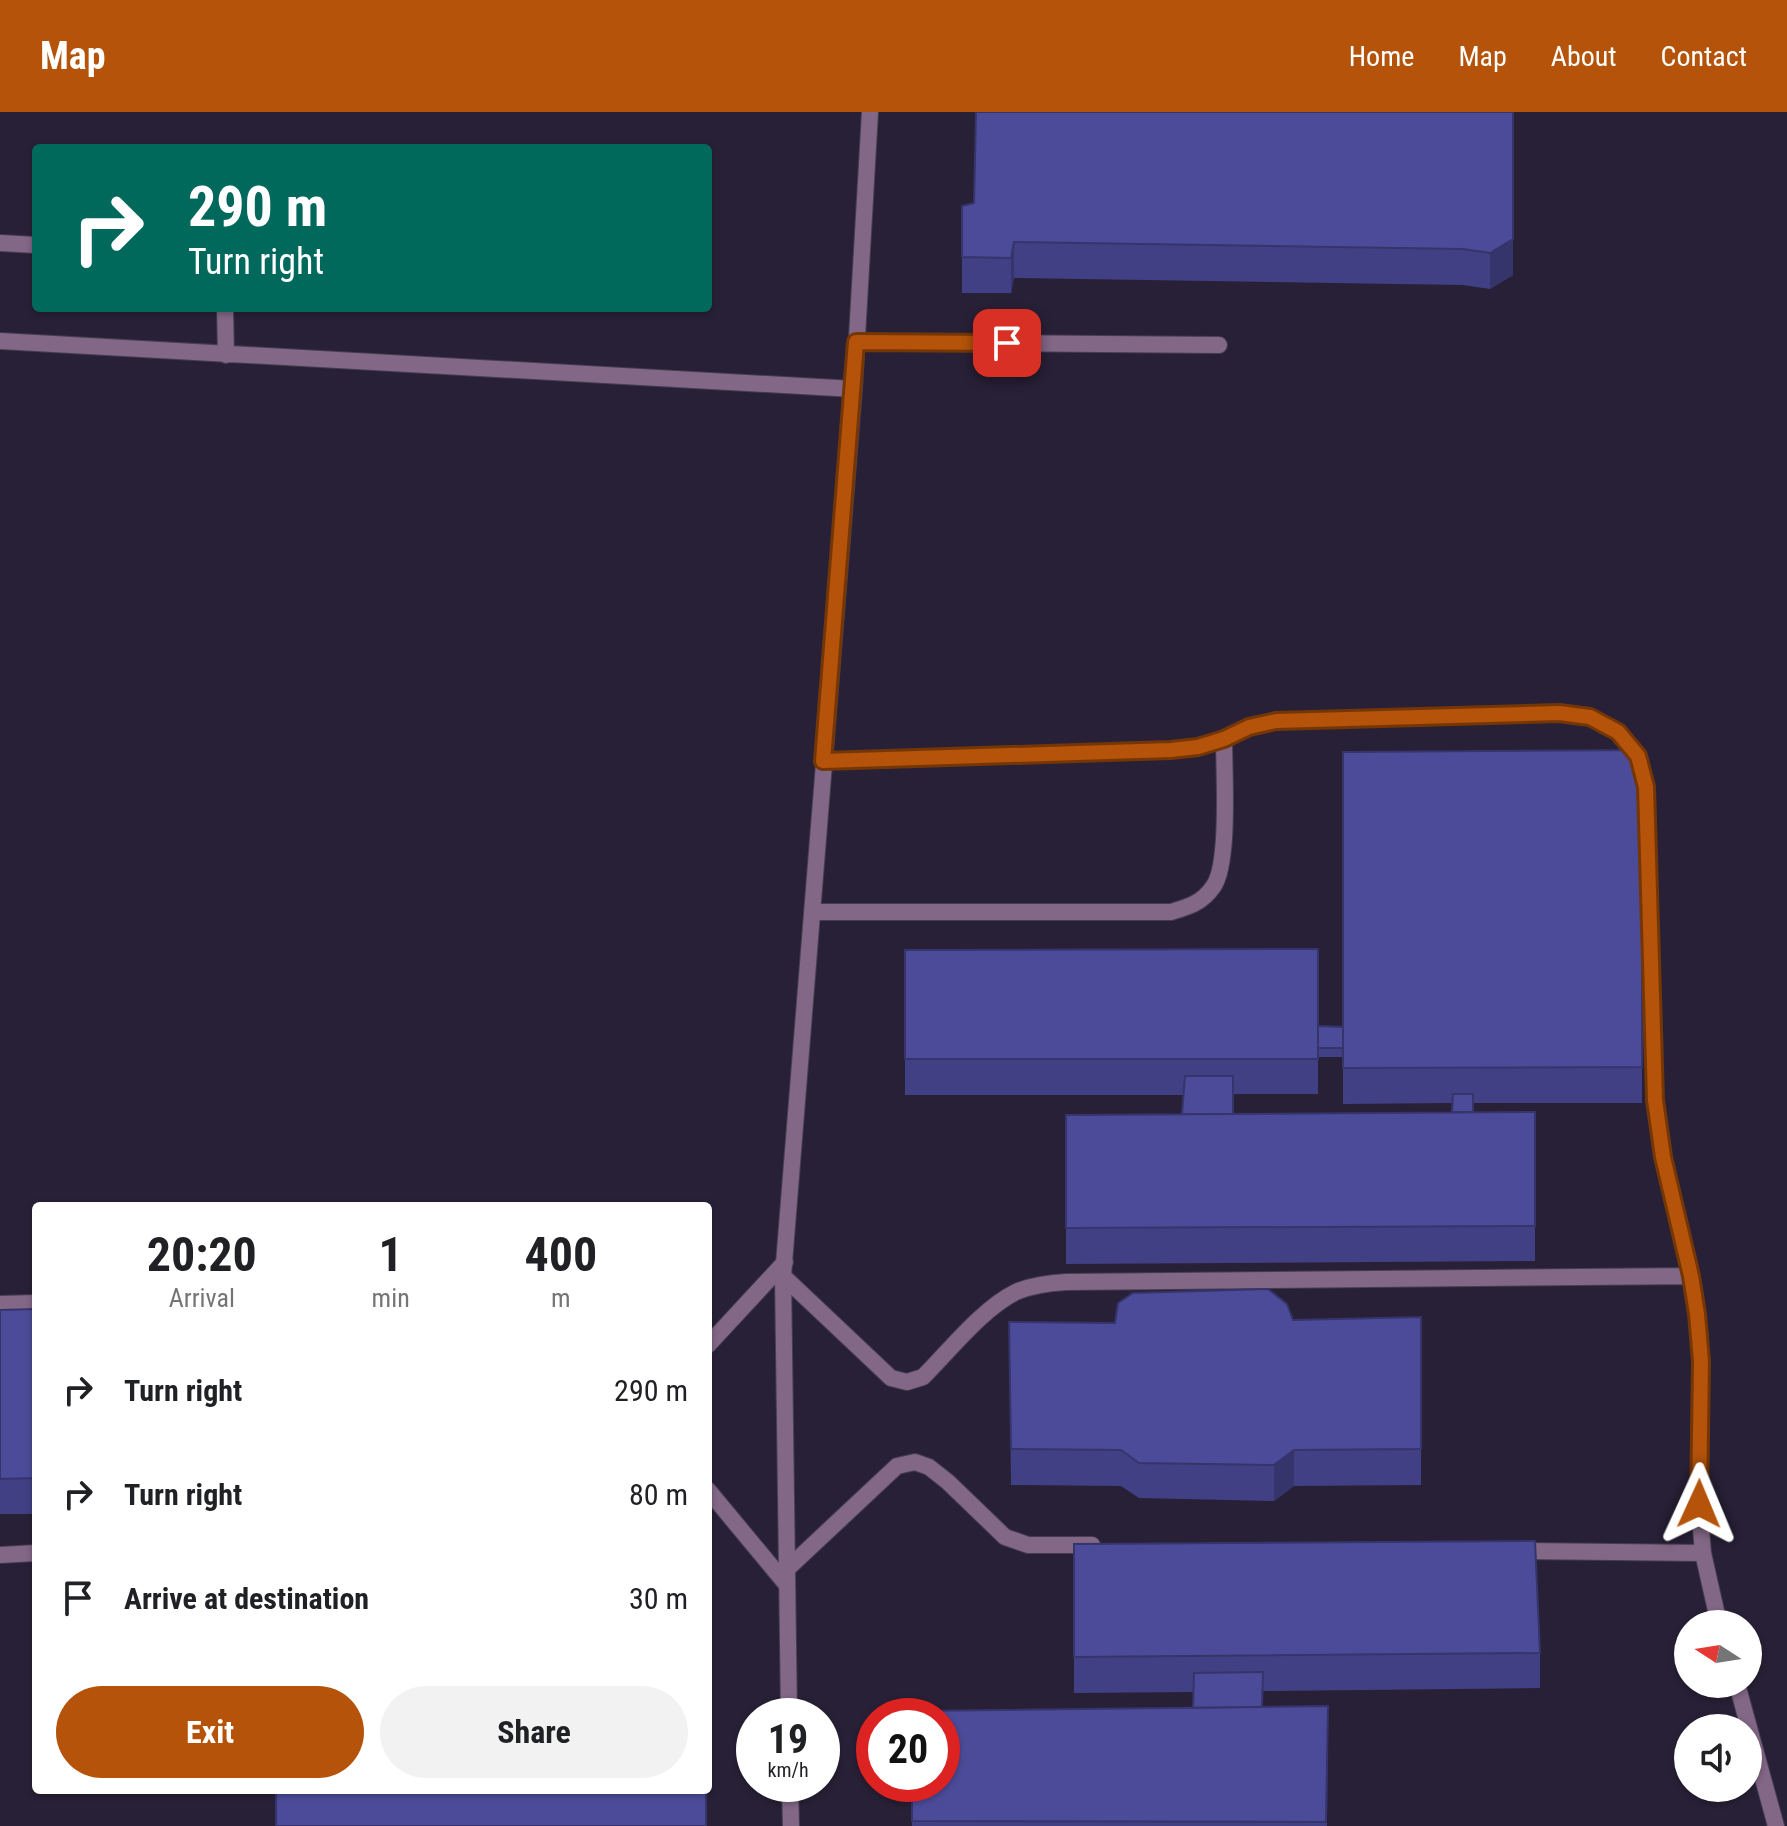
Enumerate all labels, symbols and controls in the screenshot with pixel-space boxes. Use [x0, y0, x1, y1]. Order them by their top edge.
text: Map [40, 34, 106, 78]
text: Home [1349, 40, 1414, 73]
text: Map [1458, 40, 1507, 73]
text: About [1551, 40, 1617, 73]
text: Contact [1661, 40, 1747, 73]
text: 290 m [188, 174, 327, 240]
icon: right [56, 176, 160, 280]
text: Turn right [188, 241, 324, 283]
pin [973, 309, 1041, 377]
icon: arrive [985, 321, 1029, 365]
text: 20:20 [147, 1226, 257, 1283]
text: 1 [379, 1226, 403, 1283]
text: 400 [524, 1226, 597, 1283]
text: Arrival [169, 1283, 235, 1313]
text: min [372, 1283, 410, 1313]
text: m [551, 1283, 571, 1313]
icon: right [56, 1368, 100, 1412]
text: Turn right [124, 1373, 242, 1408]
text: 290 m [614, 1373, 688, 1408]
position arrow [1657, 1462, 1741, 1546]
icon: right [56, 1472, 100, 1516]
text: Turn right [124, 1477, 242, 1512]
text: 80 m [629, 1477, 688, 1512]
icon: arrive [56, 1576, 100, 1620]
text: Arrive at destination [124, 1581, 369, 1616]
text: 30 m [629, 1581, 688, 1616]
north arrow [1674, 1610, 1762, 1698]
map controls [1674, 1610, 1762, 1802]
button: Exit [56, 1686, 364, 1778]
button: Share [380, 1686, 688, 1778]
speed limit sign: 20 [856, 1698, 960, 1802]
button: sound [1674, 1714, 1762, 1802]
text: 19 [768, 1716, 808, 1763]
text: km/h [767, 1758, 809, 1782]

